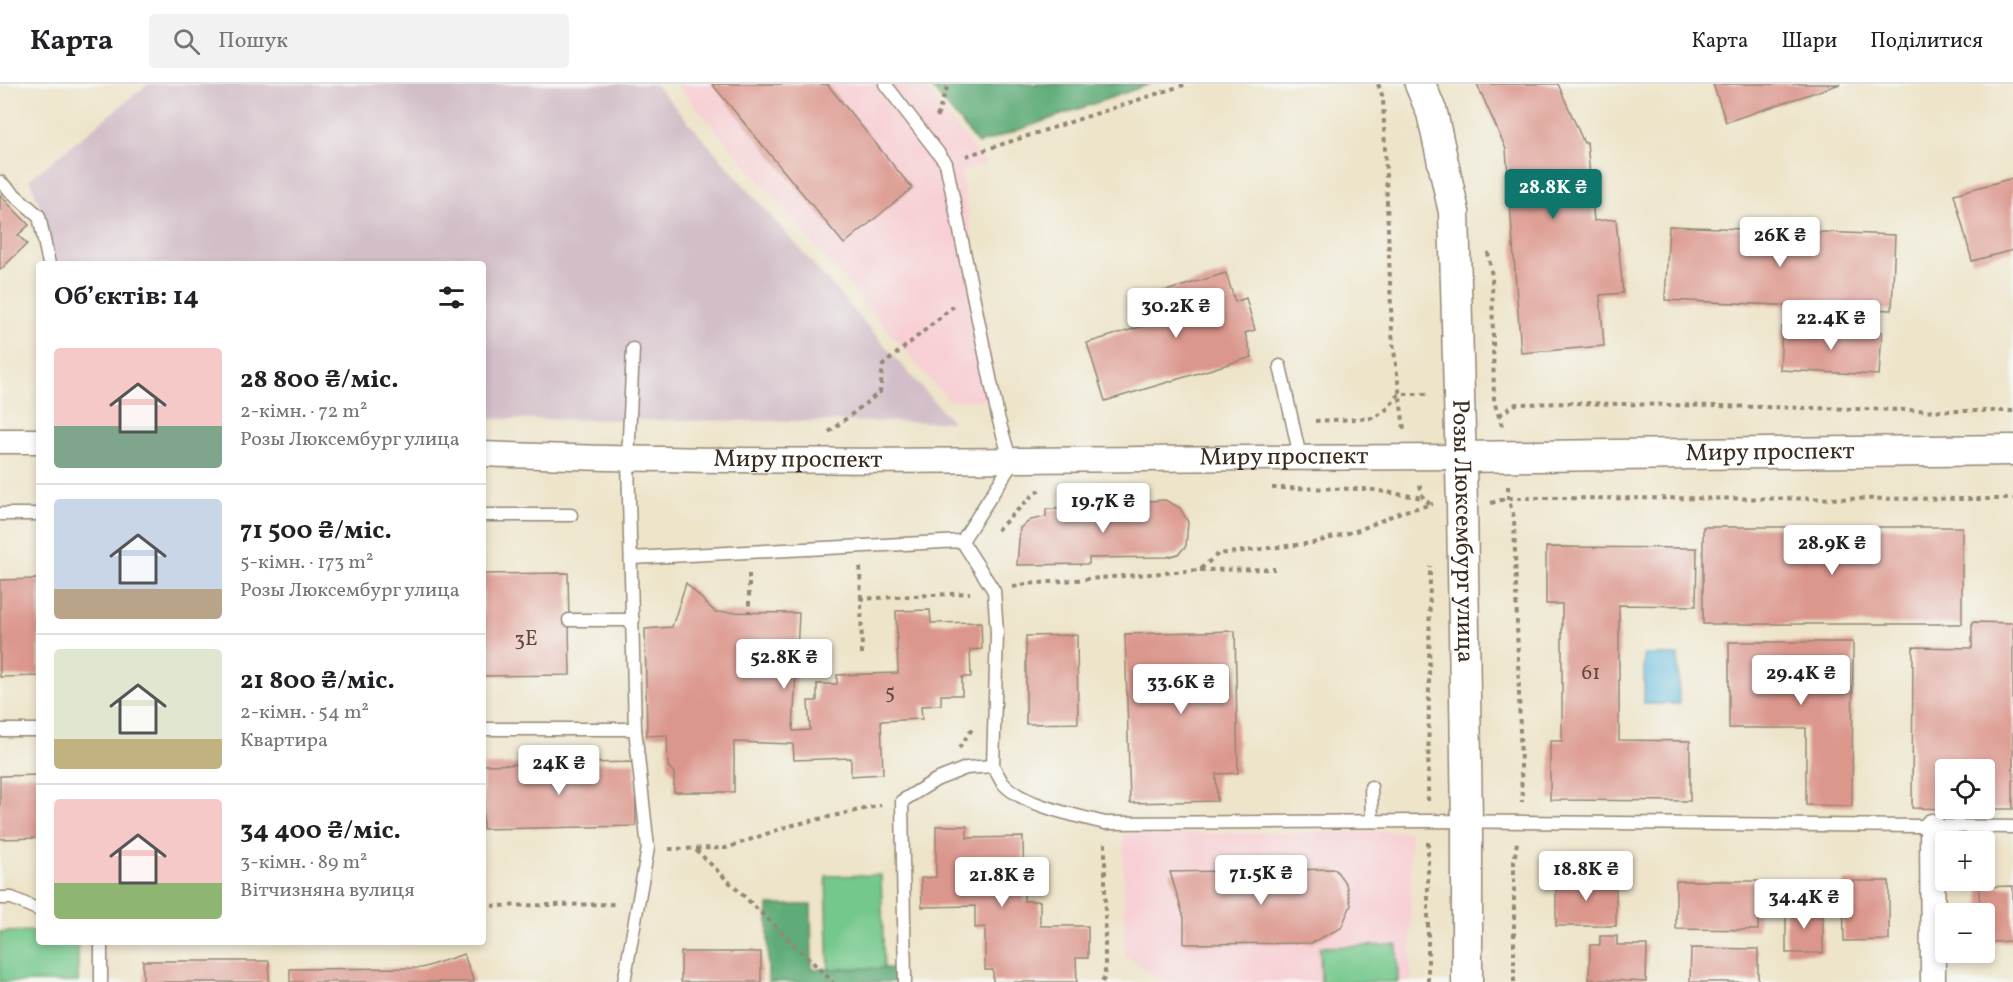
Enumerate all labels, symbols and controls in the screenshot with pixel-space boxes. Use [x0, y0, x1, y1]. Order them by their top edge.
search box [149, 14, 569, 68]
text: Карта [30, 22, 113, 61]
icon: search [170, 25, 203, 58]
text: Пошук [218, 26, 288, 57]
text: Карта [1691, 27, 1748, 56]
text: Шари [1781, 27, 1837, 56]
text: Поділитися [1870, 27, 1983, 56]
pin: 28.8K ₴ [1498, 169, 1608, 220]
text: 28.8K ₴ [1519, 174, 1587, 202]
pin: 26K ₴ [1738, 217, 1822, 268]
text: 26K ₴ [1754, 222, 1806, 250]
text: Об’єктів: 14 [54, 279, 199, 315]
icon: filters [435, 281, 468, 314]
pin: 30.2K ₴ [1121, 288, 1231, 339]
text: 30.2K ₴ [1141, 293, 1211, 321]
pin: 22.4K ₴ [1776, 300, 1886, 351]
text: 22.4K ₴ [1796, 305, 1866, 333]
text: 28 800 ₴/міс. [240, 362, 399, 398]
icon: home [102, 372, 174, 444]
text: 2-кімн. · 72 m² [240, 398, 367, 426]
street label: Розы Люксембург улица [1442, 399, 1481, 663]
text: Розы Люксембург улица [240, 426, 460, 454]
street label: Миру проспект [1685, 435, 1855, 471]
street label: Миру проспект [1199, 440, 1369, 476]
street label: Миру проспект [713, 443, 882, 478]
pin: 19.7K ₴ [1048, 483, 1158, 534]
text: 19.7K ₴ [1071, 488, 1135, 516]
text: 71 500 ₴/міс. [240, 513, 392, 549]
icon: home [102, 523, 174, 595]
pin: 28.9K ₴ [1777, 525, 1887, 576]
text: 28.9K ₴ [1798, 530, 1866, 558]
text: 5-кімн. · 173 m² [240, 549, 373, 577]
text: Розы Люксембург улица [240, 577, 460, 605]
house number: 3Е [514, 625, 538, 654]
pin: 52.8K ₴ [729, 639, 839, 690]
text: 52.8K ₴ [750, 644, 818, 672]
pin: 29.4K ₴ [1746, 655, 1856, 706]
house number: 61 [1582, 659, 1600, 688]
text: 29.4K ₴ [1766, 660, 1836, 688]
text: 21 800 ₴/міс. [240, 663, 395, 699]
pin: 33.6K ₴ [1126, 664, 1236, 715]
text: 33.6K ₴ [1147, 669, 1215, 697]
icon: home [102, 673, 174, 745]
house number: 5 [885, 678, 895, 707]
text: 2-кімн. · 54 m² [240, 699, 369, 727]
text: Квартира [240, 727, 328, 755]
pin: 24K ₴ [517, 745, 601, 796]
text: 24K ₴ [532, 750, 586, 778]
map controls [1935, 759, 1995, 963]
button: locate [1935, 759, 1995, 819]
text: 34 400 ₴/міс. [240, 813, 401, 849]
icon: home [102, 823, 174, 895]
button: + [1935, 831, 1995, 891]
text: 3-кімн. · 89 m² [240, 849, 367, 877]
pin: 18.8K ₴ [1531, 851, 1641, 902]
pin: 71.5K ₴ [1206, 855, 1316, 906]
text: 18.8K ₴ [1553, 856, 1619, 884]
pin: 21.8K ₴ [947, 857, 1057, 908]
text: 71.5K ₴ [1229, 860, 1293, 888]
text: 21.8K ₴ [969, 862, 1035, 890]
text: Вітчизняна вулиця [240, 877, 415, 905]
pin: 34.4K ₴ [1749, 879, 1859, 930]
text: 34.4K ₴ [1768, 884, 1840, 912]
button: − [1935, 903, 1995, 963]

